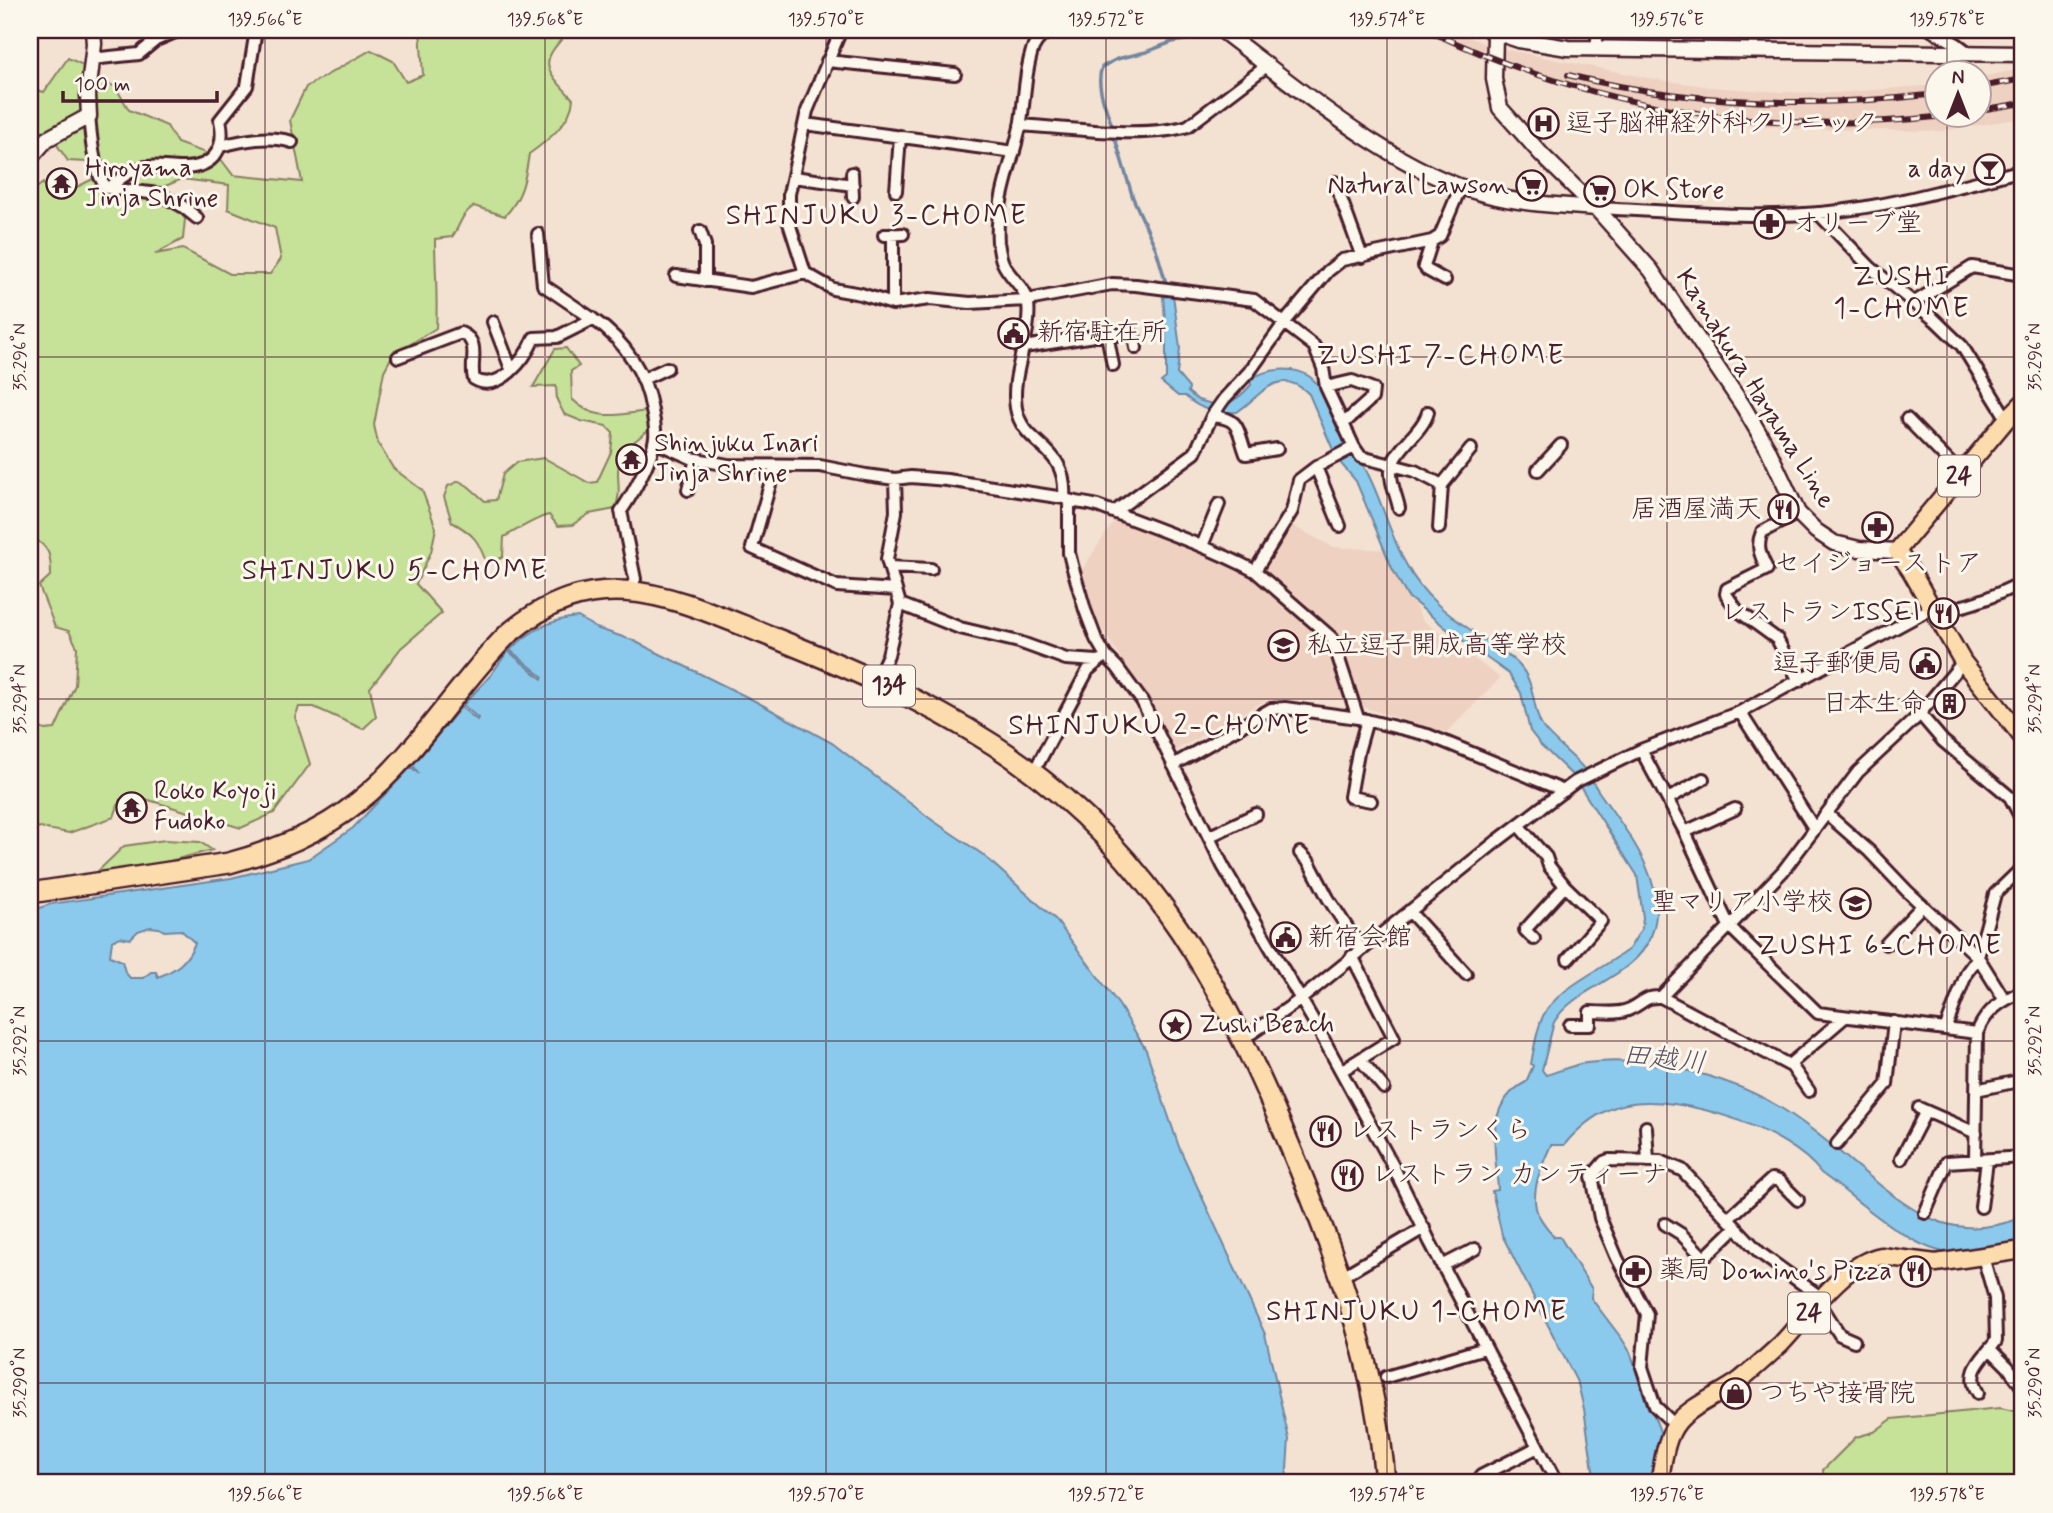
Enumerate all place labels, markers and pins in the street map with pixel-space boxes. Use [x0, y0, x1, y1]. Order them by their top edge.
hospital icon: 逗子脳神経外科クリニック [1526, 107, 1560, 141]
place label: 逗子脳神経外科クリニック [1566, 107, 1878, 141]
place label: Hiroyama Jinja Shrine [85, 152, 218, 216]
place label: a day [1908, 153, 1966, 187]
bar icon: a day [1972, 153, 2006, 187]
temple icon: Hiroyama Jinja Shrine [45, 167, 79, 201]
place label: Natural Lawson [1328, 169, 1509, 203]
supermarket icon: Natural Lawson [1515, 169, 1549, 203]
supermarket icon: OK Store [1583, 174, 1617, 208]
place label: OK Store [1623, 174, 1724, 208]
pharmacy icon: オリーブ堂 [1753, 207, 1787, 241]
place label: オリーブ堂 [1793, 207, 1922, 241]
public building icon: 新宿駐在所 [997, 316, 1031, 350]
place label: 新宿駐在所 [1037, 316, 1167, 350]
place label: Shinjuku Inari Jinja Shrine [654, 427, 818, 491]
temple icon: Shinjuku Inari Jinja Shrine [614, 442, 648, 476]
place label: 居酒屋満天 [1631, 493, 1761, 527]
restaurant icon: 居酒屋満天 [1767, 493, 1801, 527]
pharmacy icon: セイジョーストア [1861, 511, 1895, 545]
place label: セイジョーストア [1774, 547, 1982, 581]
place label: レストランISSEI [1720, 596, 1920, 630]
restaurant icon: レストランISSEI [1926, 596, 1960, 630]
school or university icon: 私立逗子開成高等学校 [1267, 629, 1301, 663]
place label: 私立逗子開成高等学校 [1307, 629, 1567, 663]
place label: 逗子郵便局 [1773, 647, 1903, 681]
public building icon: 逗子郵便局 [1909, 647, 1943, 681]
place label: 日本生命 [1822, 687, 1926, 721]
building icon: 日本生命 [1932, 687, 1966, 721]
place label: Roko Koyoji Fudoko [154, 775, 277, 839]
temple icon: Roko Koyoji Fudoko [114, 790, 148, 824]
place label: 聖マリア小学校 [1651, 886, 1833, 920]
school or university icon: 聖マリア小学校 [1839, 886, 1873, 920]
public building icon: 新宿会館 [1268, 921, 1302, 955]
place label: 新宿会館 [1308, 921, 1412, 955]
place icon: Zushi Beach [1159, 1008, 1193, 1042]
place label: Zushi Beach [1199, 1008, 1334, 1042]
restaurant icon: レストランくら [1308, 1114, 1342, 1148]
place label: レストランくら [1348, 1114, 1532, 1148]
restaurant icon: レストラン カンティーナ [1331, 1158, 1365, 1192]
place label: レストラン カンティーナ [1371, 1158, 1668, 1192]
pharmacy icon: 薬局 [1619, 1254, 1653, 1288]
place label: 薬局 [1659, 1254, 1711, 1288]
place label: Domino's Pizza [1719, 1255, 1892, 1289]
restaurant icon: Domino's Pizza [1898, 1255, 1932, 1289]
shop icon: つちや接骨院 [1719, 1377, 1753, 1411]
place label: つちや接骨院 [1759, 1377, 1915, 1411]

